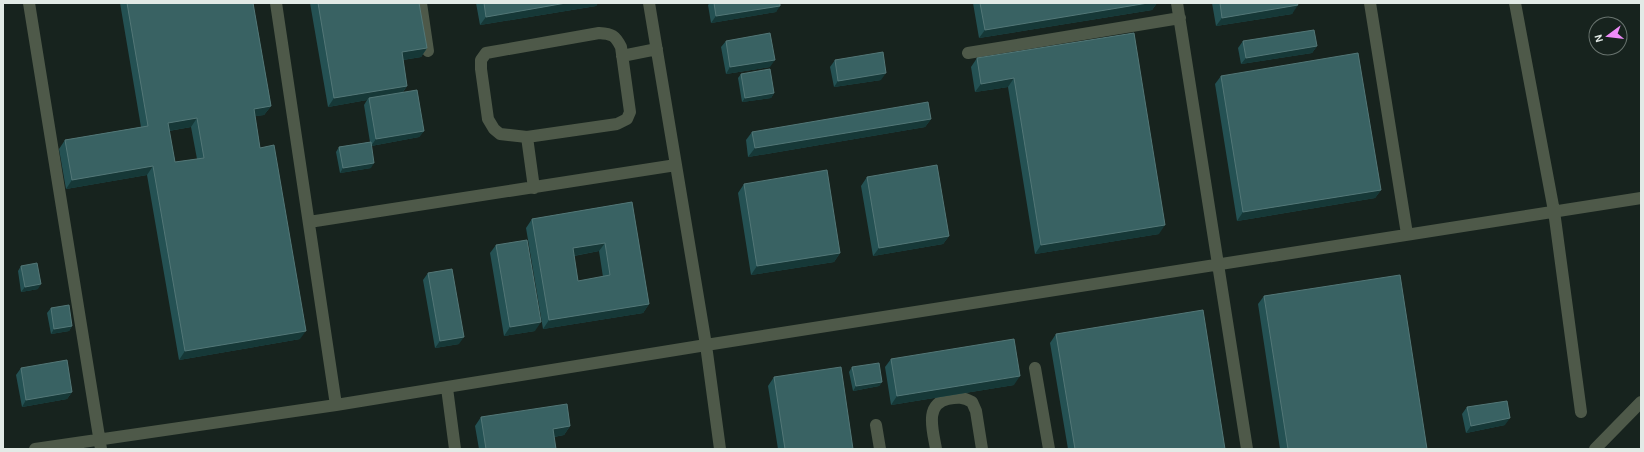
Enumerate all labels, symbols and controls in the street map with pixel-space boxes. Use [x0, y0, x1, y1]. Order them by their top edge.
north arrow [1588, 16, 1628, 56]
text: N [1592, 33, 1606, 44]

